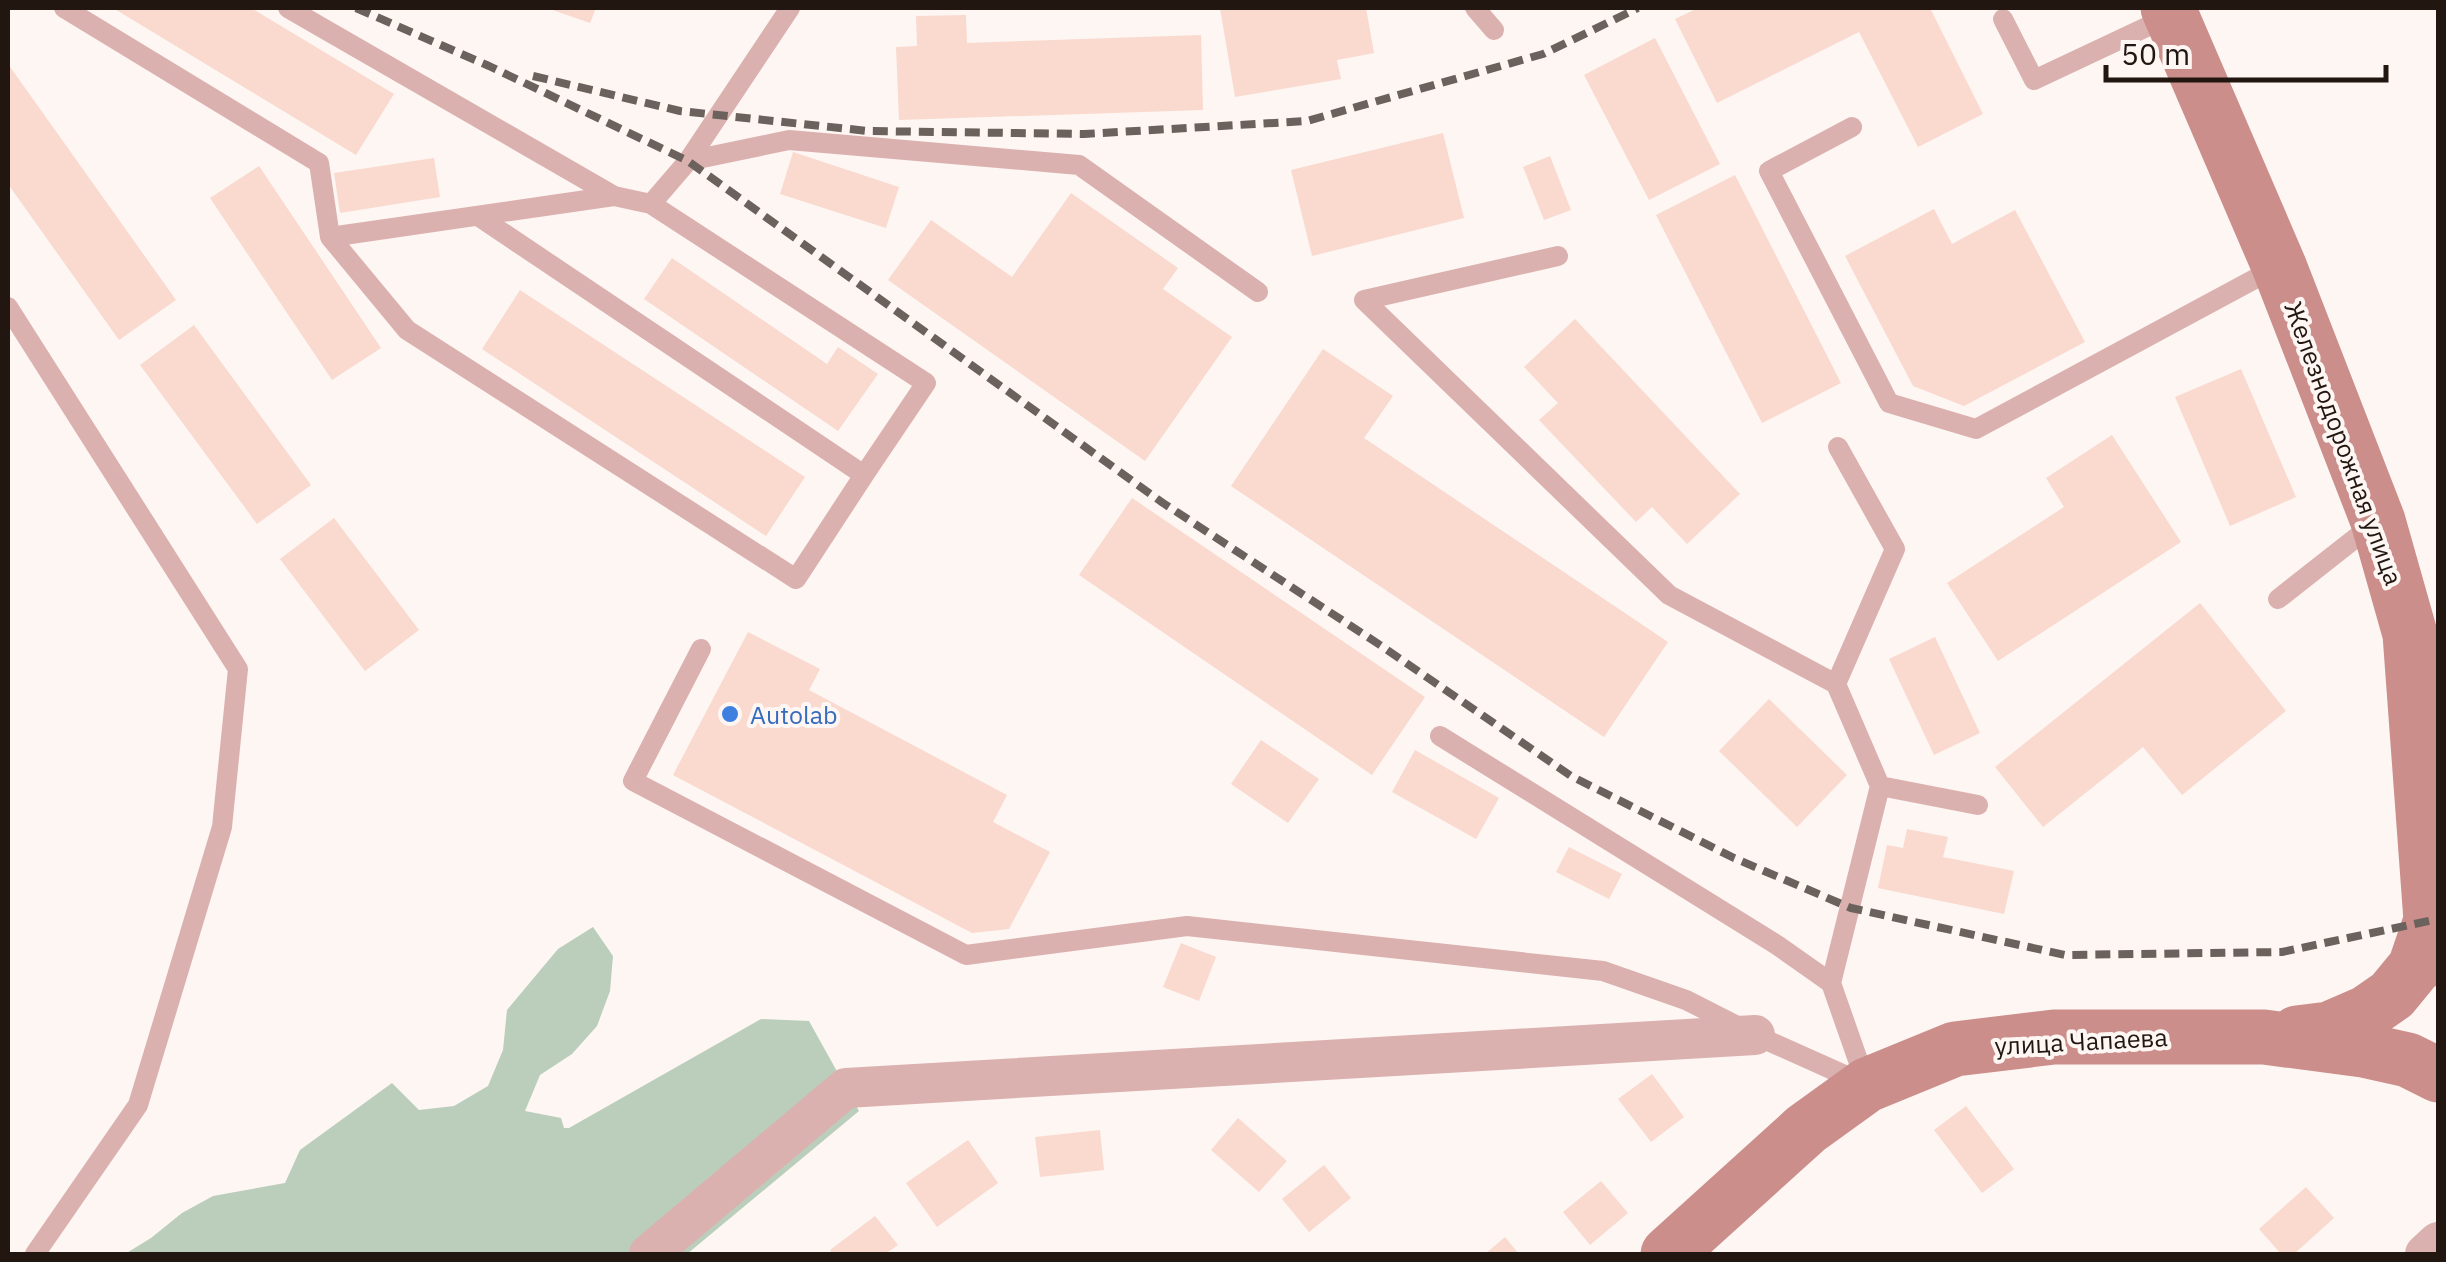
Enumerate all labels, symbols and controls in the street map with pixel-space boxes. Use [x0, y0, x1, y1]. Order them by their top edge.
scale bar [2106, 20, 2386, 82]
text: 50 m [2121, 34, 2190, 73]
street label: Железнодорожная улица [2277, 297, 2411, 589]
place label: Autolab [750, 698, 838, 731]
marker: Autolab [719, 703, 741, 725]
street label: улица Чапаева [1994, 1020, 2168, 1062]

